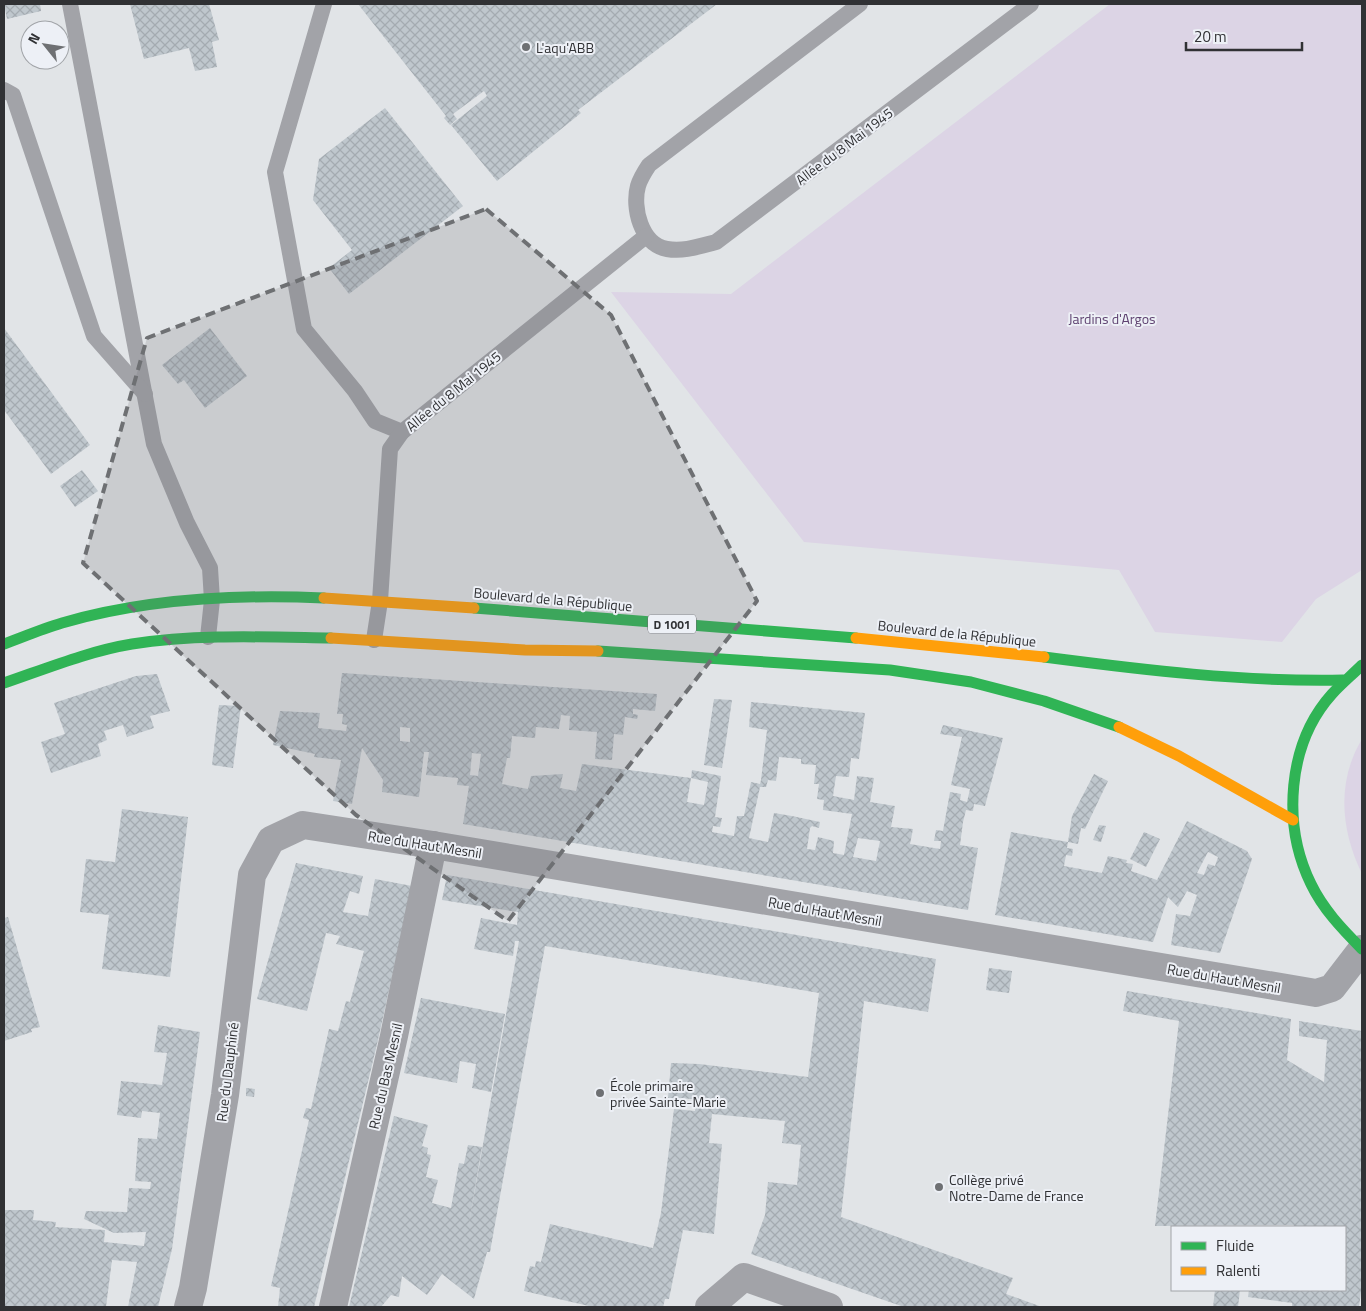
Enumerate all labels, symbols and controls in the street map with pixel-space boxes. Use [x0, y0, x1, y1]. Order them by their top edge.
north arrow [20, 20, 70, 70]
scale bar [1186, 20, 1302, 52]
text: 20 m [1194, 25, 1227, 48]
text: N [22, 29, 45, 48]
place label: L'aqu'ABB [536, 37, 594, 58]
marker: L'aqu'ABB [520, 41, 532, 53]
street label: Allée du 8 Mai 1945 [791, 102, 897, 190]
park label: Jardins d'Argos [1068, 308, 1156, 329]
street label: Allée du 8 Mai 1945 [401, 346, 505, 436]
street label: Boulevard de la République [473, 582, 633, 616]
road number: D 1001 [648, 614, 696, 634]
street label: Boulevard de la République [877, 614, 1037, 652]
street label: Rue du Haut Mesnil [367, 825, 483, 863]
street label: Rue du Haut Mesnil [767, 891, 883, 931]
street label: Rue du Haut Mesnil [1166, 958, 1282, 998]
street label: Rue du Dauphiné [210, 1021, 244, 1123]
street label: Rue du Bas Mesnil [363, 1021, 407, 1131]
place label: École primaire privée Sainte-Marie [610, 1075, 726, 1112]
marker: École primaire privée Sainte-Marie [594, 1087, 606, 1099]
place label: Collège privé Notre-Dame de France [949, 1169, 1084, 1206]
marker: Collège privé Notre-Dame de France [933, 1181, 945, 1193]
legend [1171, 1226, 1346, 1291]
text: Fluide [1216, 1234, 1254, 1257]
text: Ralenti [1216, 1259, 1260, 1282]

